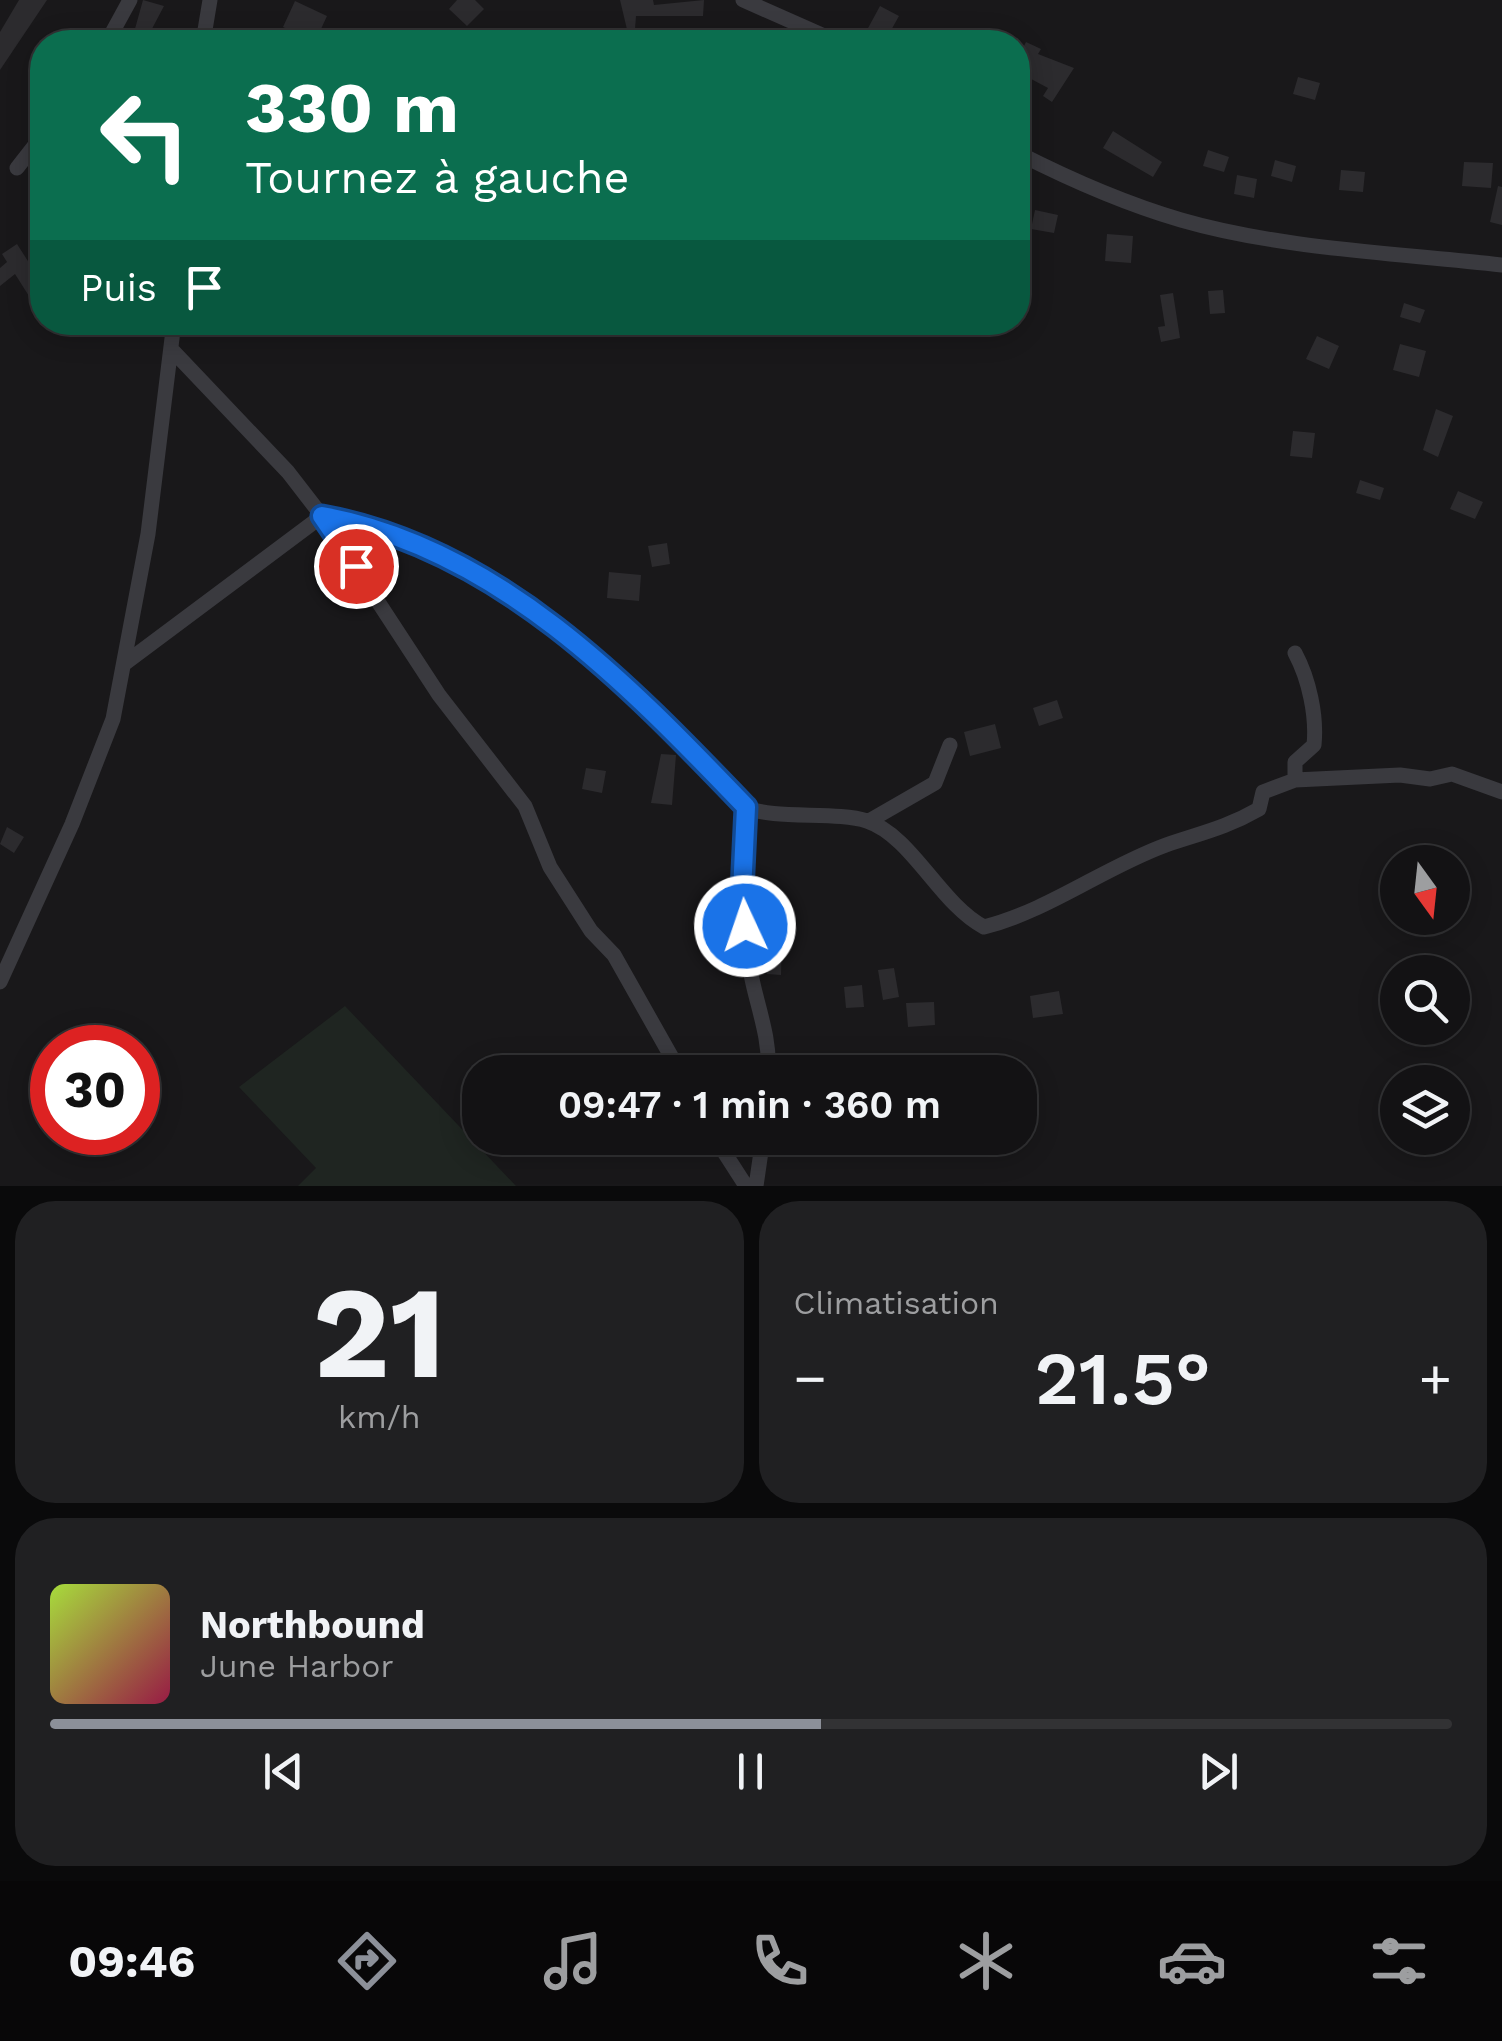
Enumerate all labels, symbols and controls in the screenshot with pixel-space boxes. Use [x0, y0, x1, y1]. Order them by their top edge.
text: 330 m [245, 67, 459, 149]
icon: left [80, 70, 210, 200]
text: Tournez à gauche [245, 151, 630, 204]
icon: arrive [177, 260, 232, 315]
text: Puis [80, 266, 157, 310]
pin [314, 524, 399, 609]
icon: arrive [329, 539, 384, 594]
north arrow [1380, 845, 1470, 935]
map controls [1380, 845, 1470, 1155]
position arrow [693, 874, 797, 978]
button: search [1380, 955, 1470, 1045]
speed limit sign: 30 [30, 1025, 160, 1155]
button: layers [1380, 1065, 1470, 1155]
text: 09:47 · 1 min · 360 m [558, 1083, 941, 1127]
text: 21 [312, 1256, 446, 1409]
text: Climatisation [794, 1284, 999, 1322]
text: 21.5° [1035, 1334, 1211, 1422]
text: − [794, 1346, 827, 1410]
text: + [1419, 1346, 1452, 1410]
text: km/h [338, 1398, 420, 1436]
text: Northbound [200, 1603, 425, 1647]
text: June Harbor [200, 1647, 394, 1685]
icon: previous [256, 1744, 311, 1799]
icon: pause [723, 1744, 778, 1799]
icon: next [1191, 1744, 1246, 1799]
icon: directions [332, 1926, 402, 1996]
icon: music [538, 1926, 608, 1996]
icon: phone [745, 1926, 815, 1996]
icon: climate [951, 1926, 1021, 1996]
icon: car [1157, 1926, 1227, 1996]
icon: filters [1364, 1926, 1434, 1996]
text: 09:46 [68, 1935, 195, 1988]

